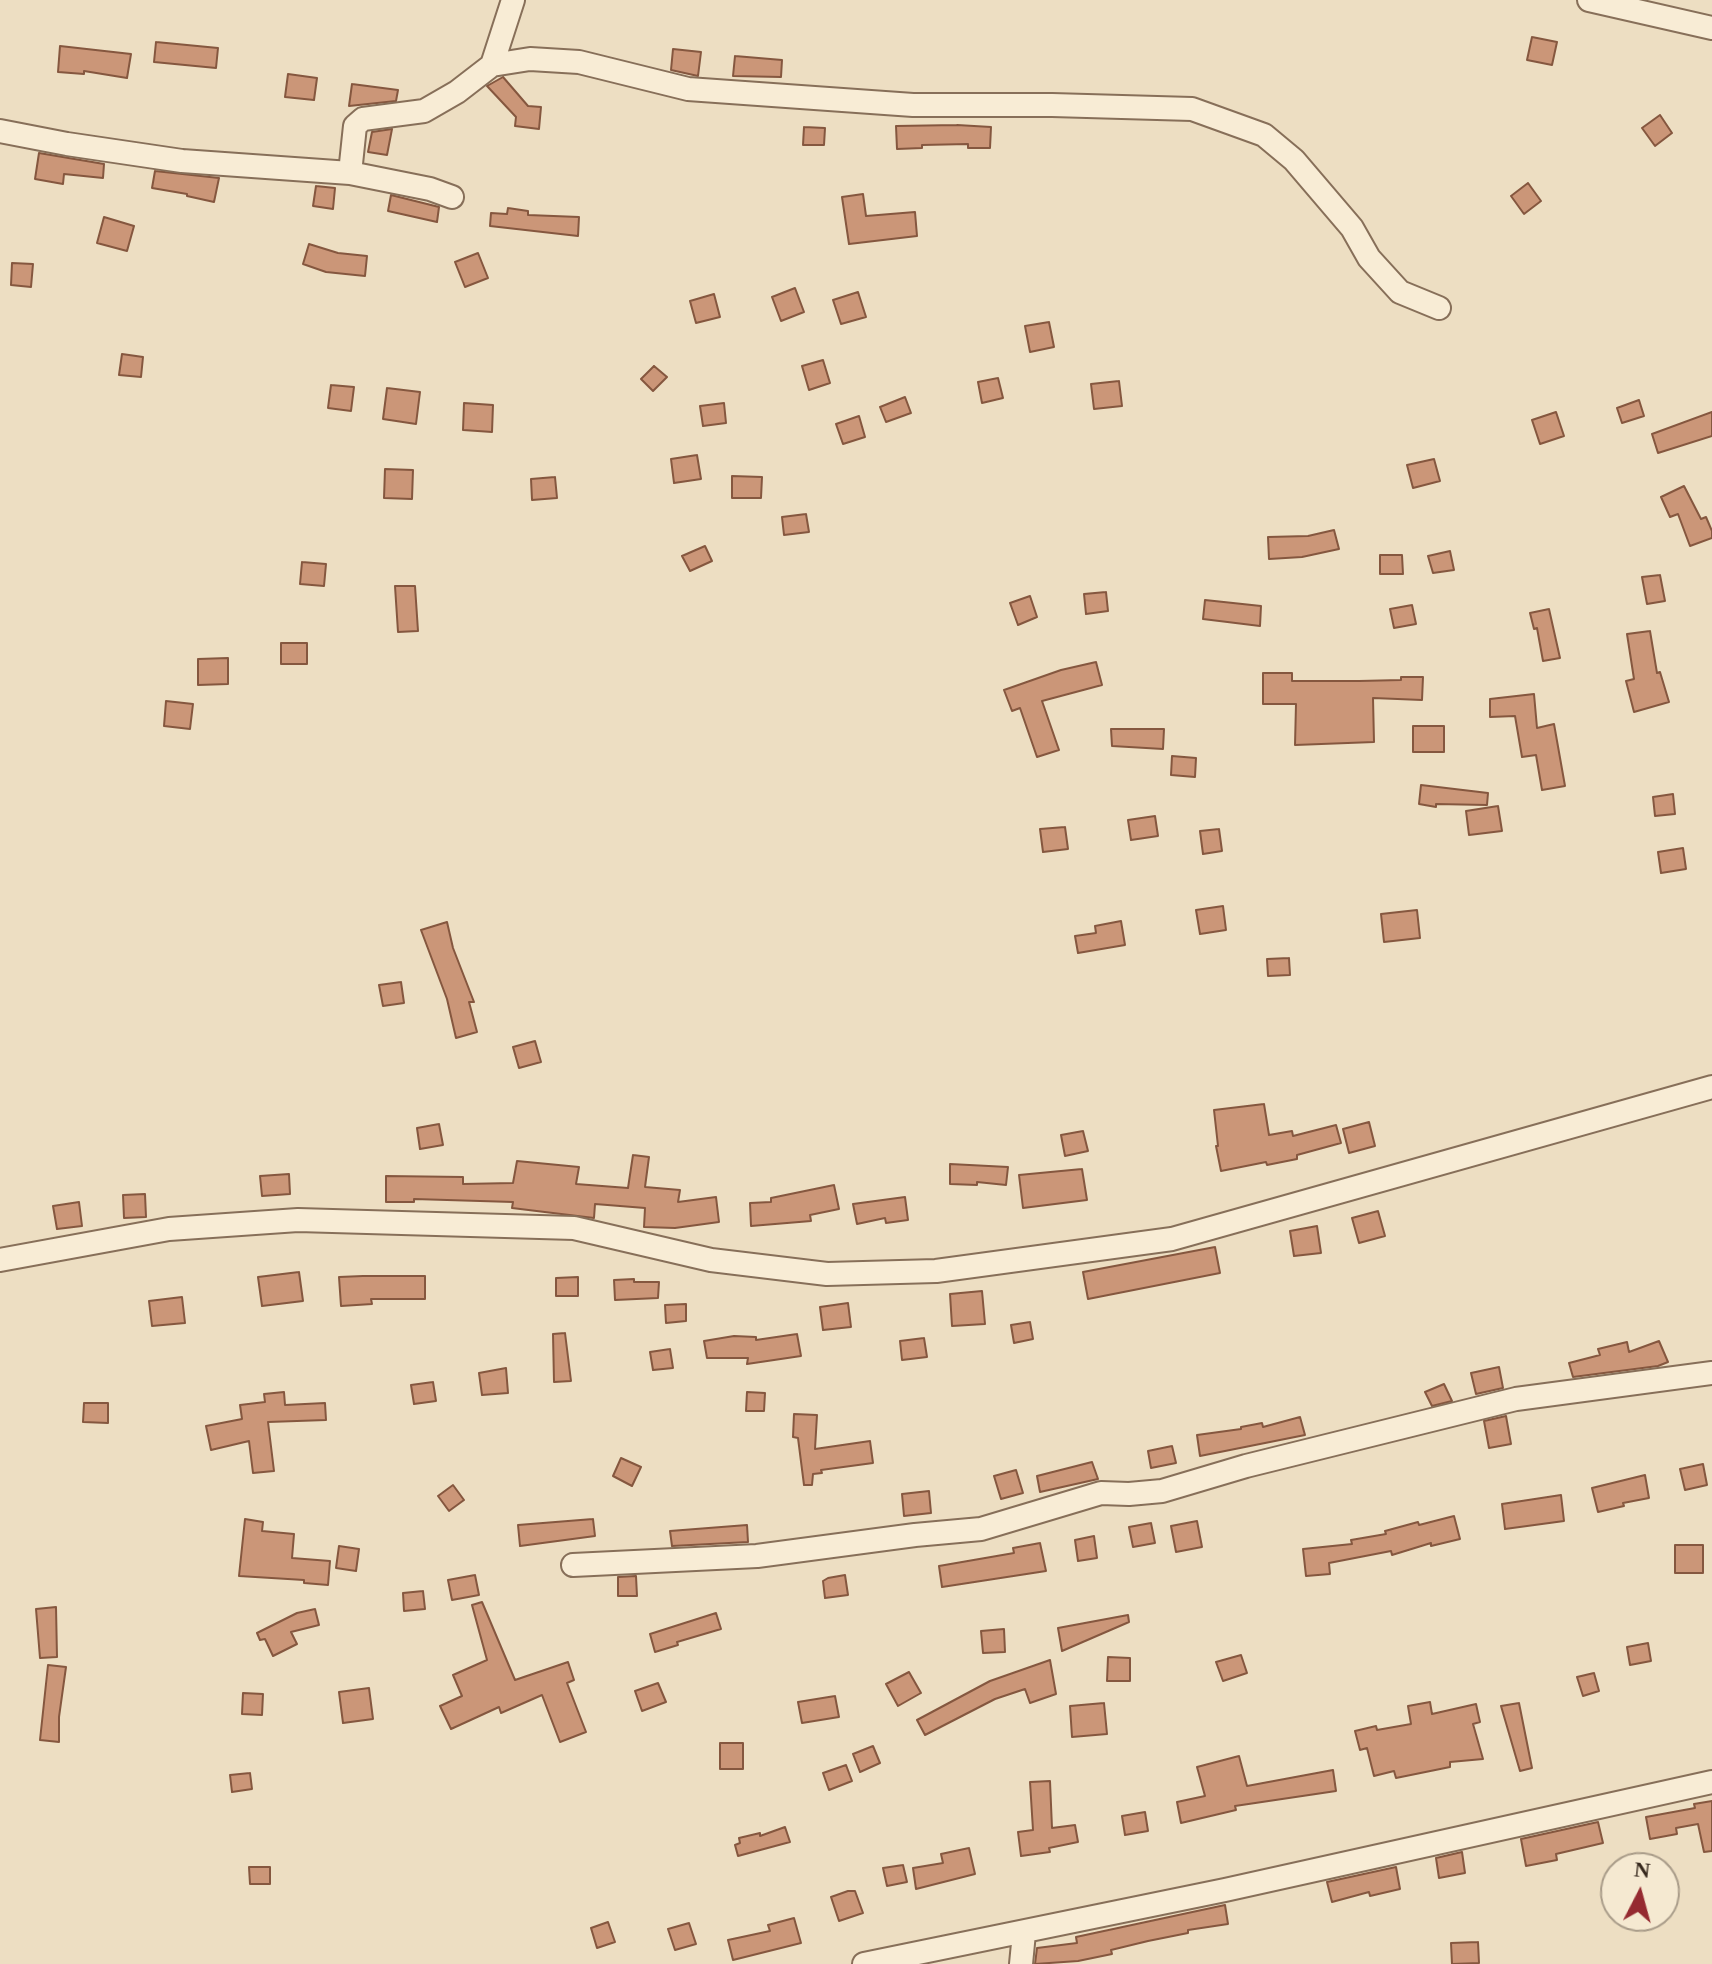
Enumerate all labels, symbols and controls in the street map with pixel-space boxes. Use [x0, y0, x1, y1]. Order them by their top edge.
north arrow [1600, 1852, 1680, 1932]
text: N [1633, 1856, 1652, 1883]

